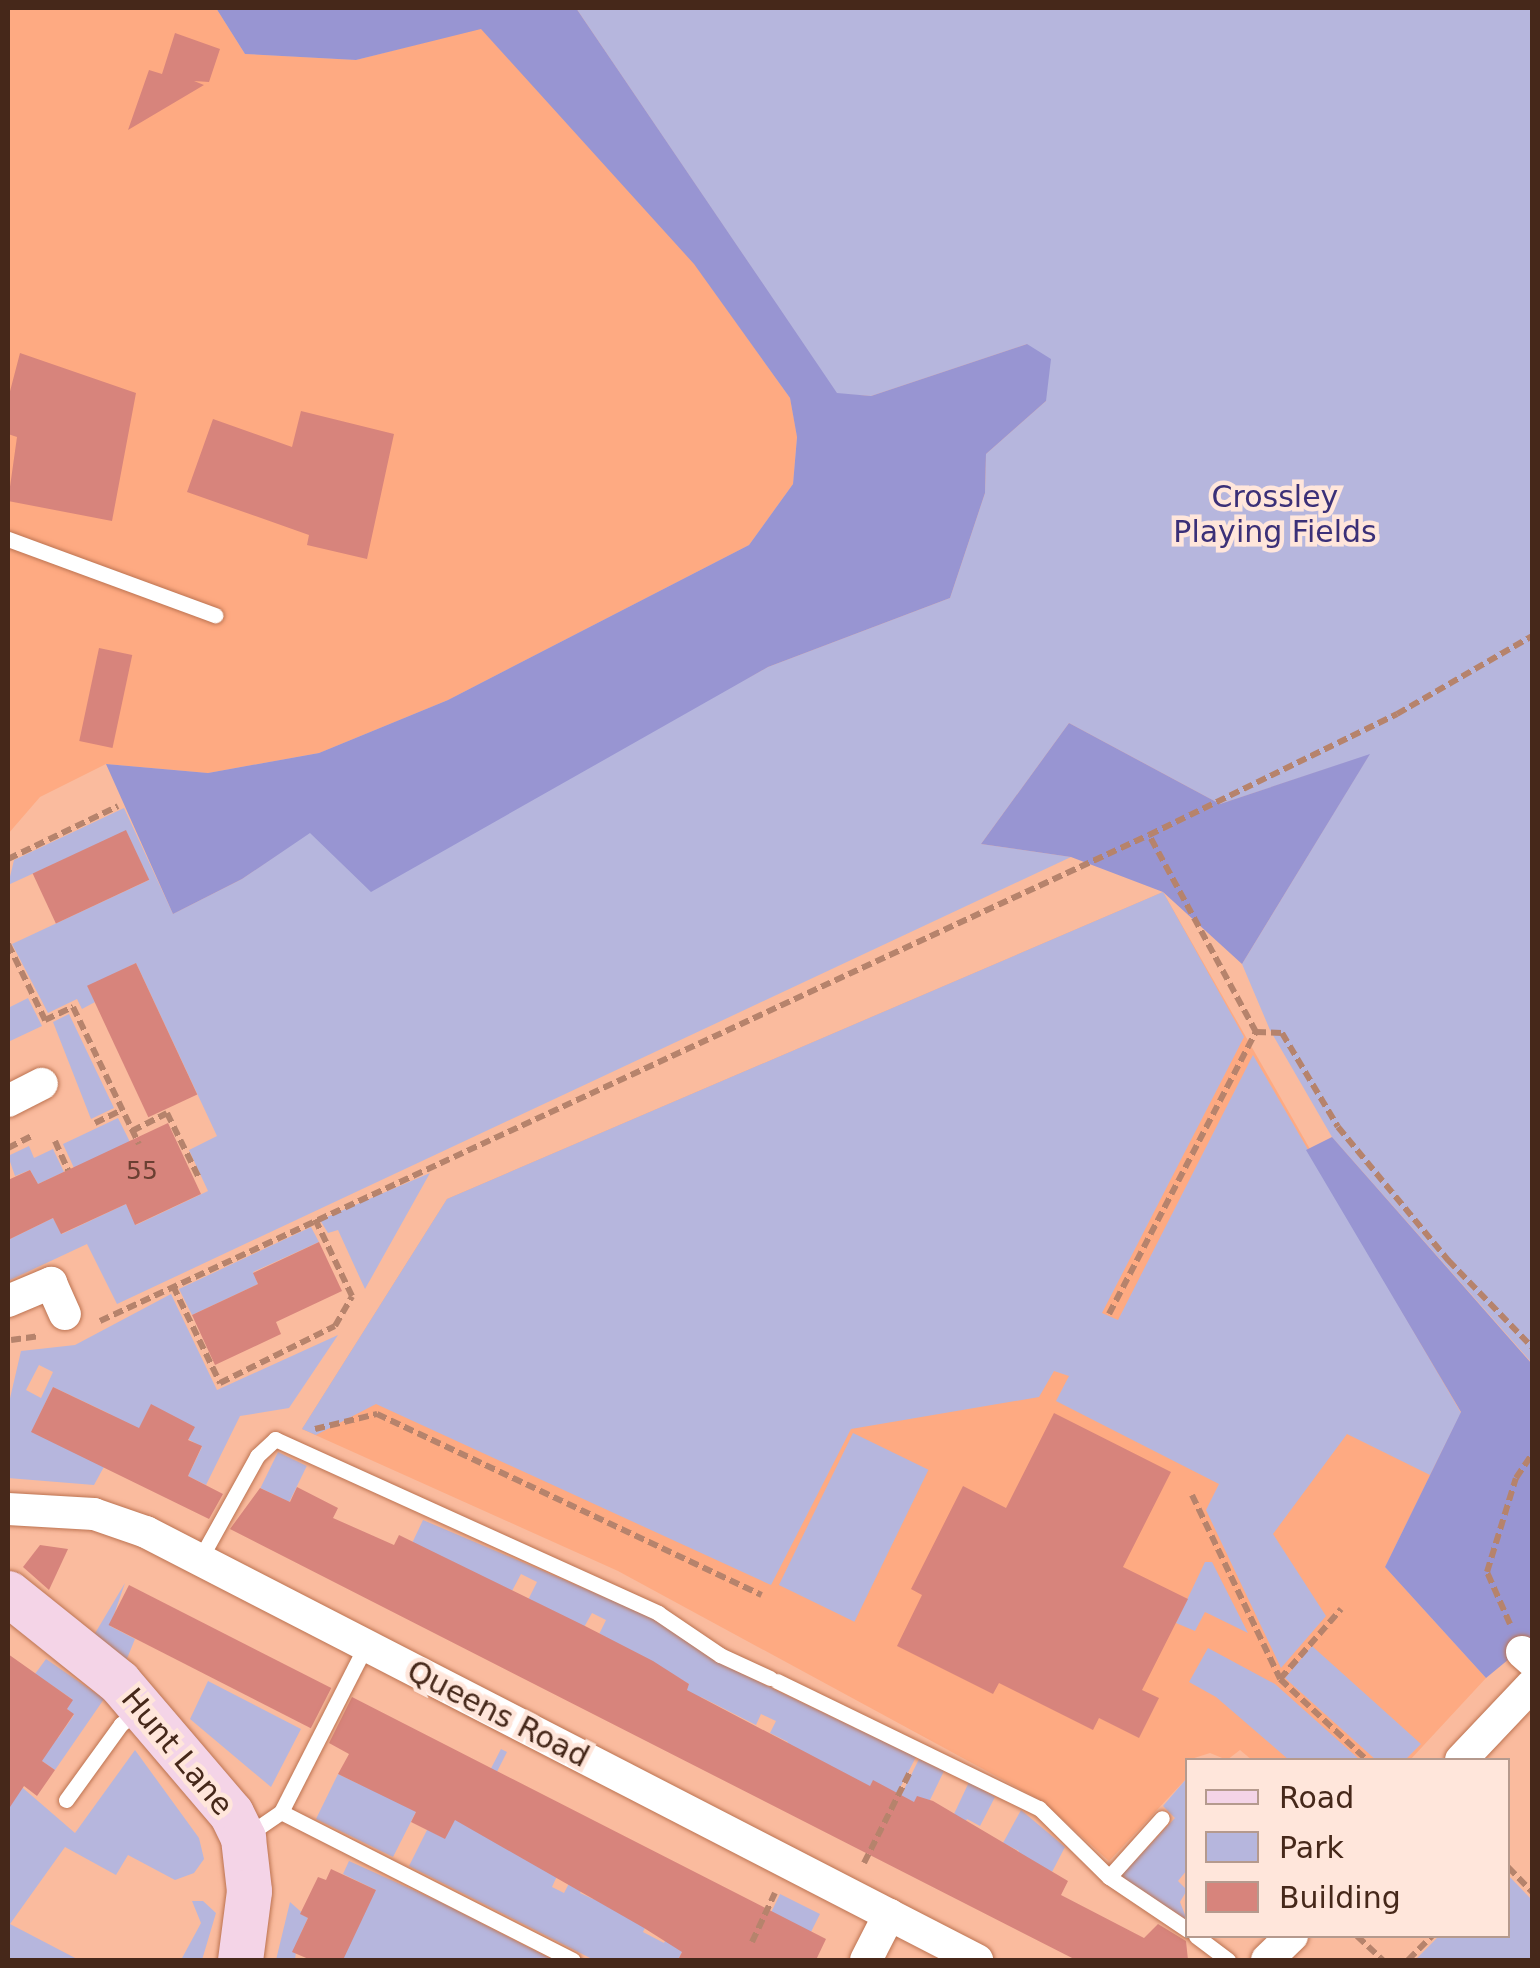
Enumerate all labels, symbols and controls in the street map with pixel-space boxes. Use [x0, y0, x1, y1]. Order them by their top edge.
park label: Crossley Playing Fields [1173, 479, 1377, 550]
house number: 55 [126, 1156, 158, 1186]
street label: Queens Road [401, 1653, 595, 1775]
street label: Hunt Lane [114, 1681, 240, 1823]
legend [1185, 1758, 1510, 1938]
text: Road [1279, 1780, 1354, 1815]
text: Park [1279, 1830, 1344, 1865]
text: Building [1279, 1880, 1401, 1915]

